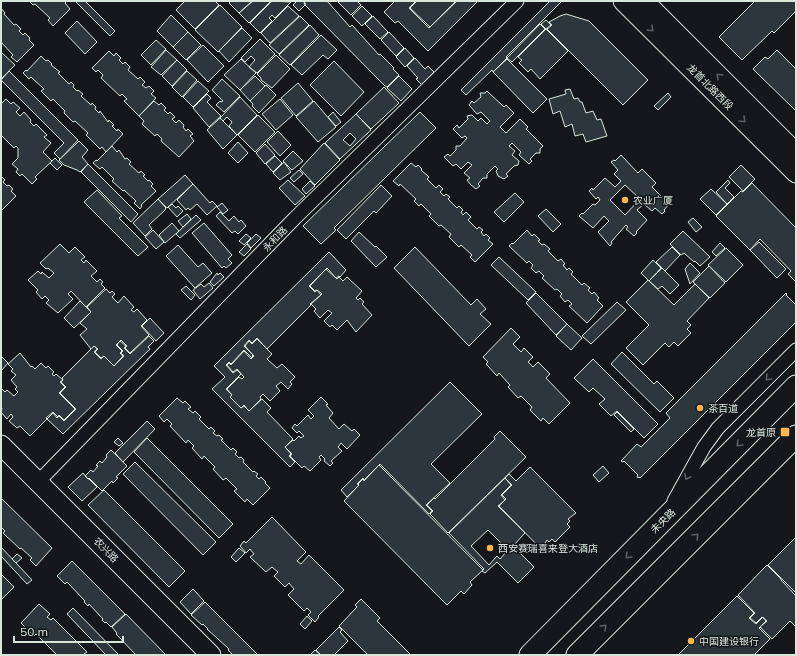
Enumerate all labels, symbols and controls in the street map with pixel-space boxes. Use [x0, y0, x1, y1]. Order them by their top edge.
one-way arrow [646, 24, 654, 31]
street label: 龙首北路西段 [684, 61, 736, 113]
one-way arrow [716, 73, 724, 81]
one-way arrow [738, 115, 746, 123]
place label: 农业广厦 [633, 194, 673, 207]
marker: 农业广厦 [620, 195, 630, 205]
street label: 永和路 [260, 224, 290, 254]
one-way arrow [766, 373, 773, 381]
place label: 茶百道 [708, 402, 738, 415]
marker: 茶百道 [695, 403, 705, 413]
place label: 龙首原 [746, 426, 776, 439]
marker: 龙首原 [779, 426, 791, 438]
one-way arrow [736, 439, 744, 447]
one-way arrow [684, 473, 691, 481]
street label: 未央路 [648, 506, 678, 536]
one-way arrow [691, 533, 699, 541]
street label: 农兴路 [91, 535, 121, 565]
place label: 西安赛瑞喜来登大酒店 [498, 542, 598, 555]
marker: 西安赛瑞喜来登大酒店 [485, 543, 495, 553]
one-way arrow [625, 551, 632, 559]
scale bar [14, 618, 123, 644]
text: 50 m [20, 624, 48, 639]
one-way arrow [599, 625, 607, 632]
place label: 中国建设银行 [699, 635, 759, 648]
marker: 中国建设银行 [686, 636, 696, 646]

